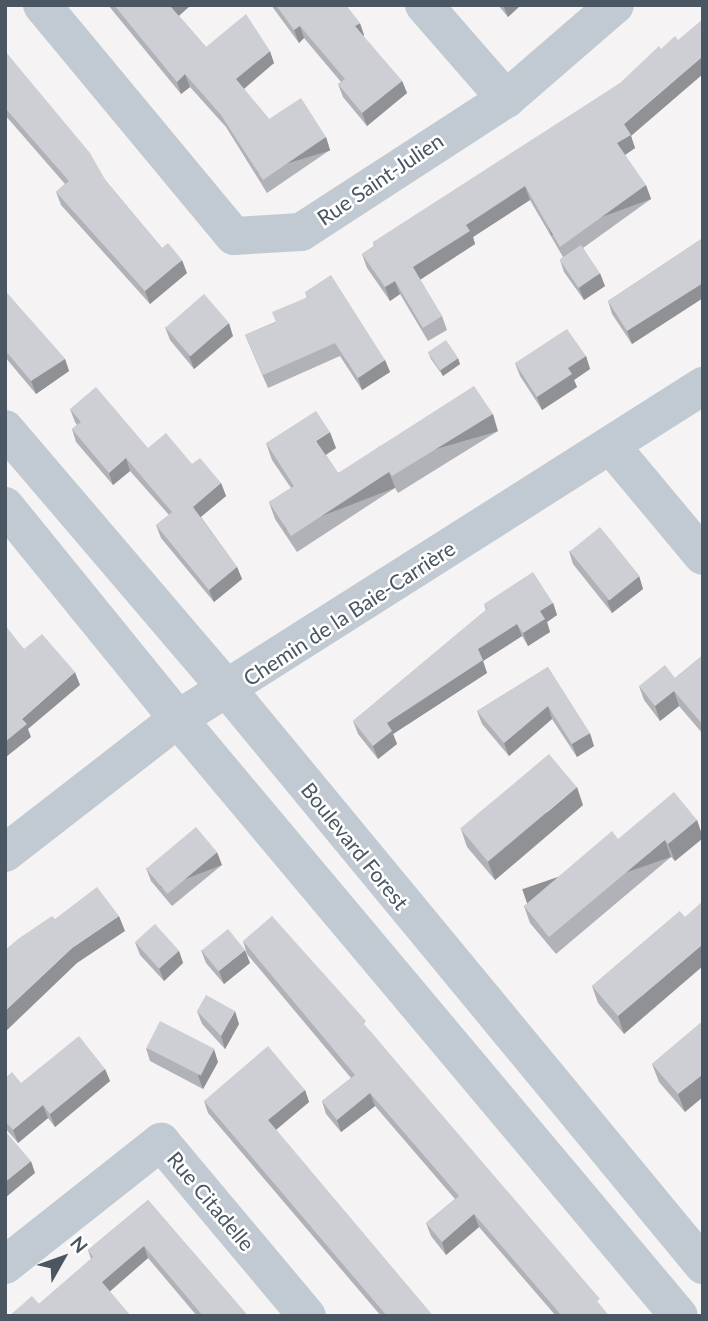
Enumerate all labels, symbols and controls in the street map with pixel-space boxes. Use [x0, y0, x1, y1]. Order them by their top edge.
street label: Rue Saint-Julien [312, 128, 448, 230]
street label: Chemin de la Baie-Carrière [238, 535, 460, 691]
street label: Boulevard Forest [296, 777, 414, 915]
street label: Rue Citadelle [162, 1146, 260, 1256]
north arrow [28, 1223, 98, 1293]
text: N [66, 1231, 93, 1257]

